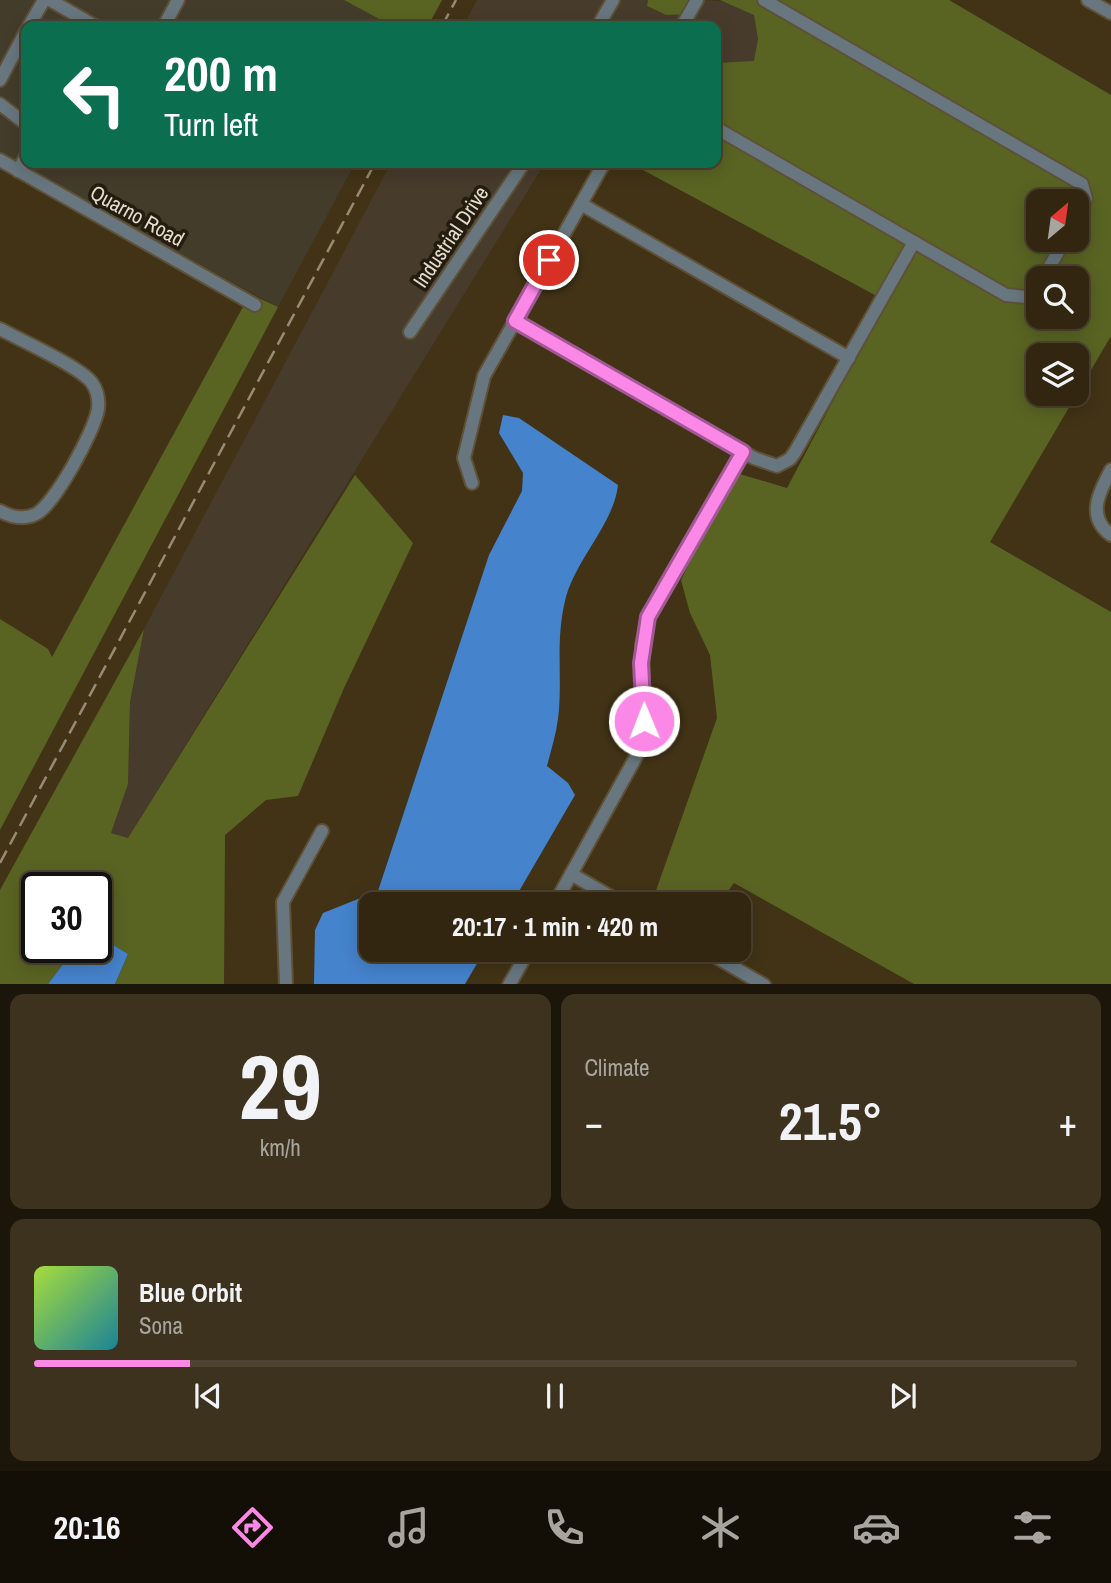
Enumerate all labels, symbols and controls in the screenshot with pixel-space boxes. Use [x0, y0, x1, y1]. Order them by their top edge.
text: 200 m [164, 40, 278, 106]
icon: left [49, 49, 140, 140]
text: Turn left [164, 103, 258, 146]
street label: Quarno Road [85, 178, 189, 253]
street label: Industrial Drive [406, 180, 495, 293]
north arrow [1026, 189, 1088, 252]
map controls [1026, 189, 1089, 406]
pin [519, 230, 579, 290]
icon: arrive [530, 241, 568, 279]
button: search [1026, 266, 1089, 329]
button: layers [1026, 343, 1089, 406]
position arrow [607, 684, 681, 758]
speed limit sign: 30 [21, 872, 112, 963]
text: 20:17 · 1 min · 420 m [452, 909, 658, 944]
text: 29 [239, 1025, 322, 1147]
text: Climate [585, 1052, 649, 1083]
text: 21.5° [779, 1086, 883, 1156]
text: − [585, 1097, 603, 1148]
text: + [1059, 1097, 1077, 1148]
text: km/h [260, 1132, 301, 1163]
text: Blue Orbit [139, 1275, 242, 1310]
text: Sona [139, 1310, 183, 1341]
icon: previous [189, 1377, 227, 1415]
icon: pause [536, 1377, 574, 1415]
icon: next [884, 1377, 922, 1415]
icon: directions [228, 1503, 277, 1552]
icon: music [384, 1503, 433, 1552]
icon: phone [540, 1503, 589, 1552]
icon: climate [696, 1503, 745, 1552]
icon: car [852, 1503, 901, 1552]
icon: filters [1008, 1503, 1057, 1552]
text: 20:16 [54, 1506, 121, 1549]

